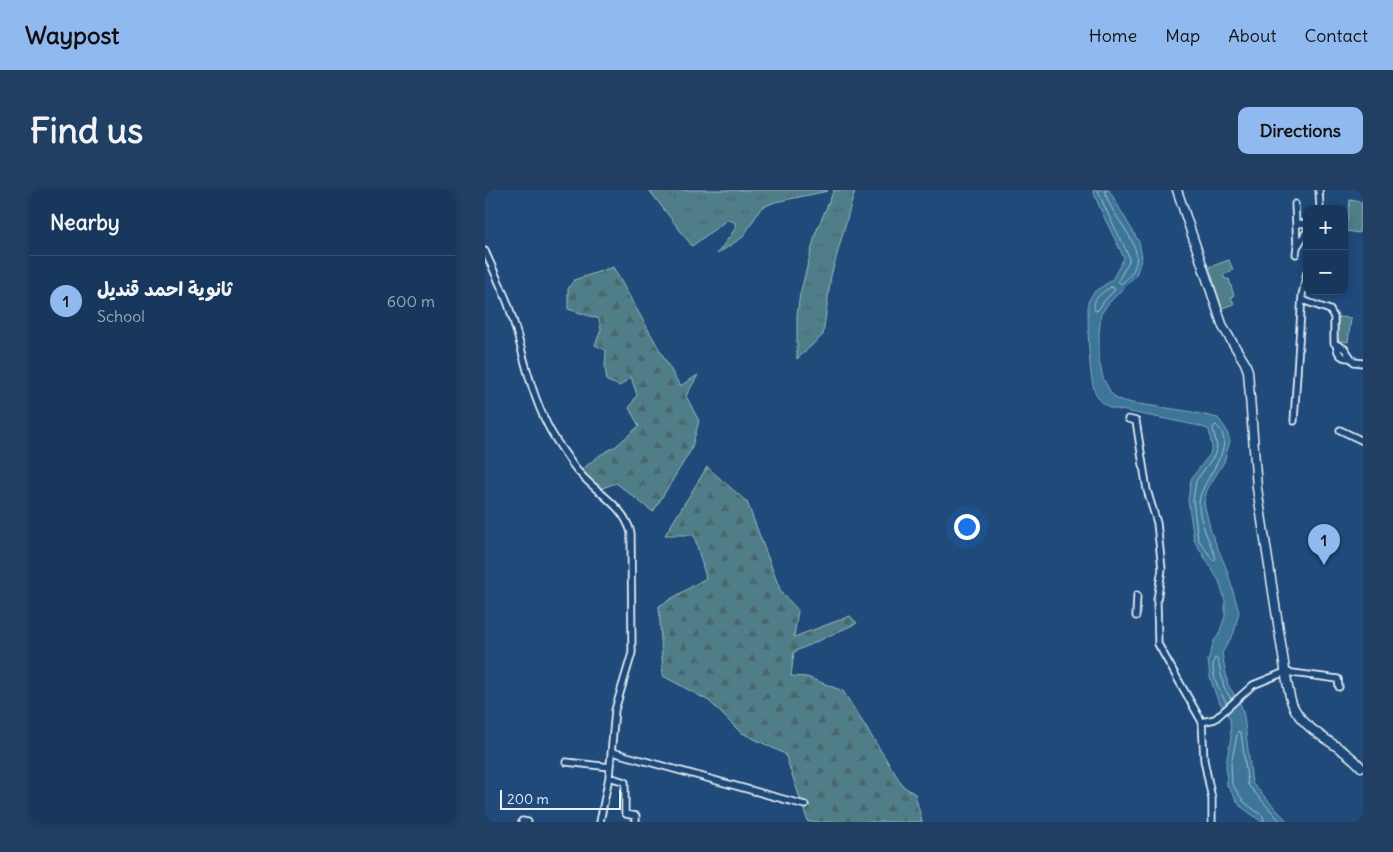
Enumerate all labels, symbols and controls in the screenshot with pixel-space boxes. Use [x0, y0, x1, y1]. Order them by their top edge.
text: Waypost [25, 20, 119, 50]
text: Home [1089, 24, 1137, 47]
text: Map [1165, 24, 1200, 47]
text: About [1228, 24, 1276, 47]
text: Contact [1304, 24, 1368, 47]
button: Directions [1238, 107, 1363, 154]
text: Find us [30, 108, 143, 152]
map controls [1303, 205, 1348, 295]
button: + [1303, 205, 1348, 250]
text: Nearby [50, 209, 120, 236]
button: − [1303, 250, 1348, 295]
text: ثانوية احمد قنديل [97, 277, 232, 301]
text: 1 [63, 291, 69, 311]
text: 600 m [387, 291, 435, 311]
text: School [97, 306, 145, 326]
your location [954, 514, 980, 540]
pin: 1 [1308, 524, 1340, 565]
scale bar [500, 787, 621, 810]
text: 200 m [507, 790, 549, 808]

